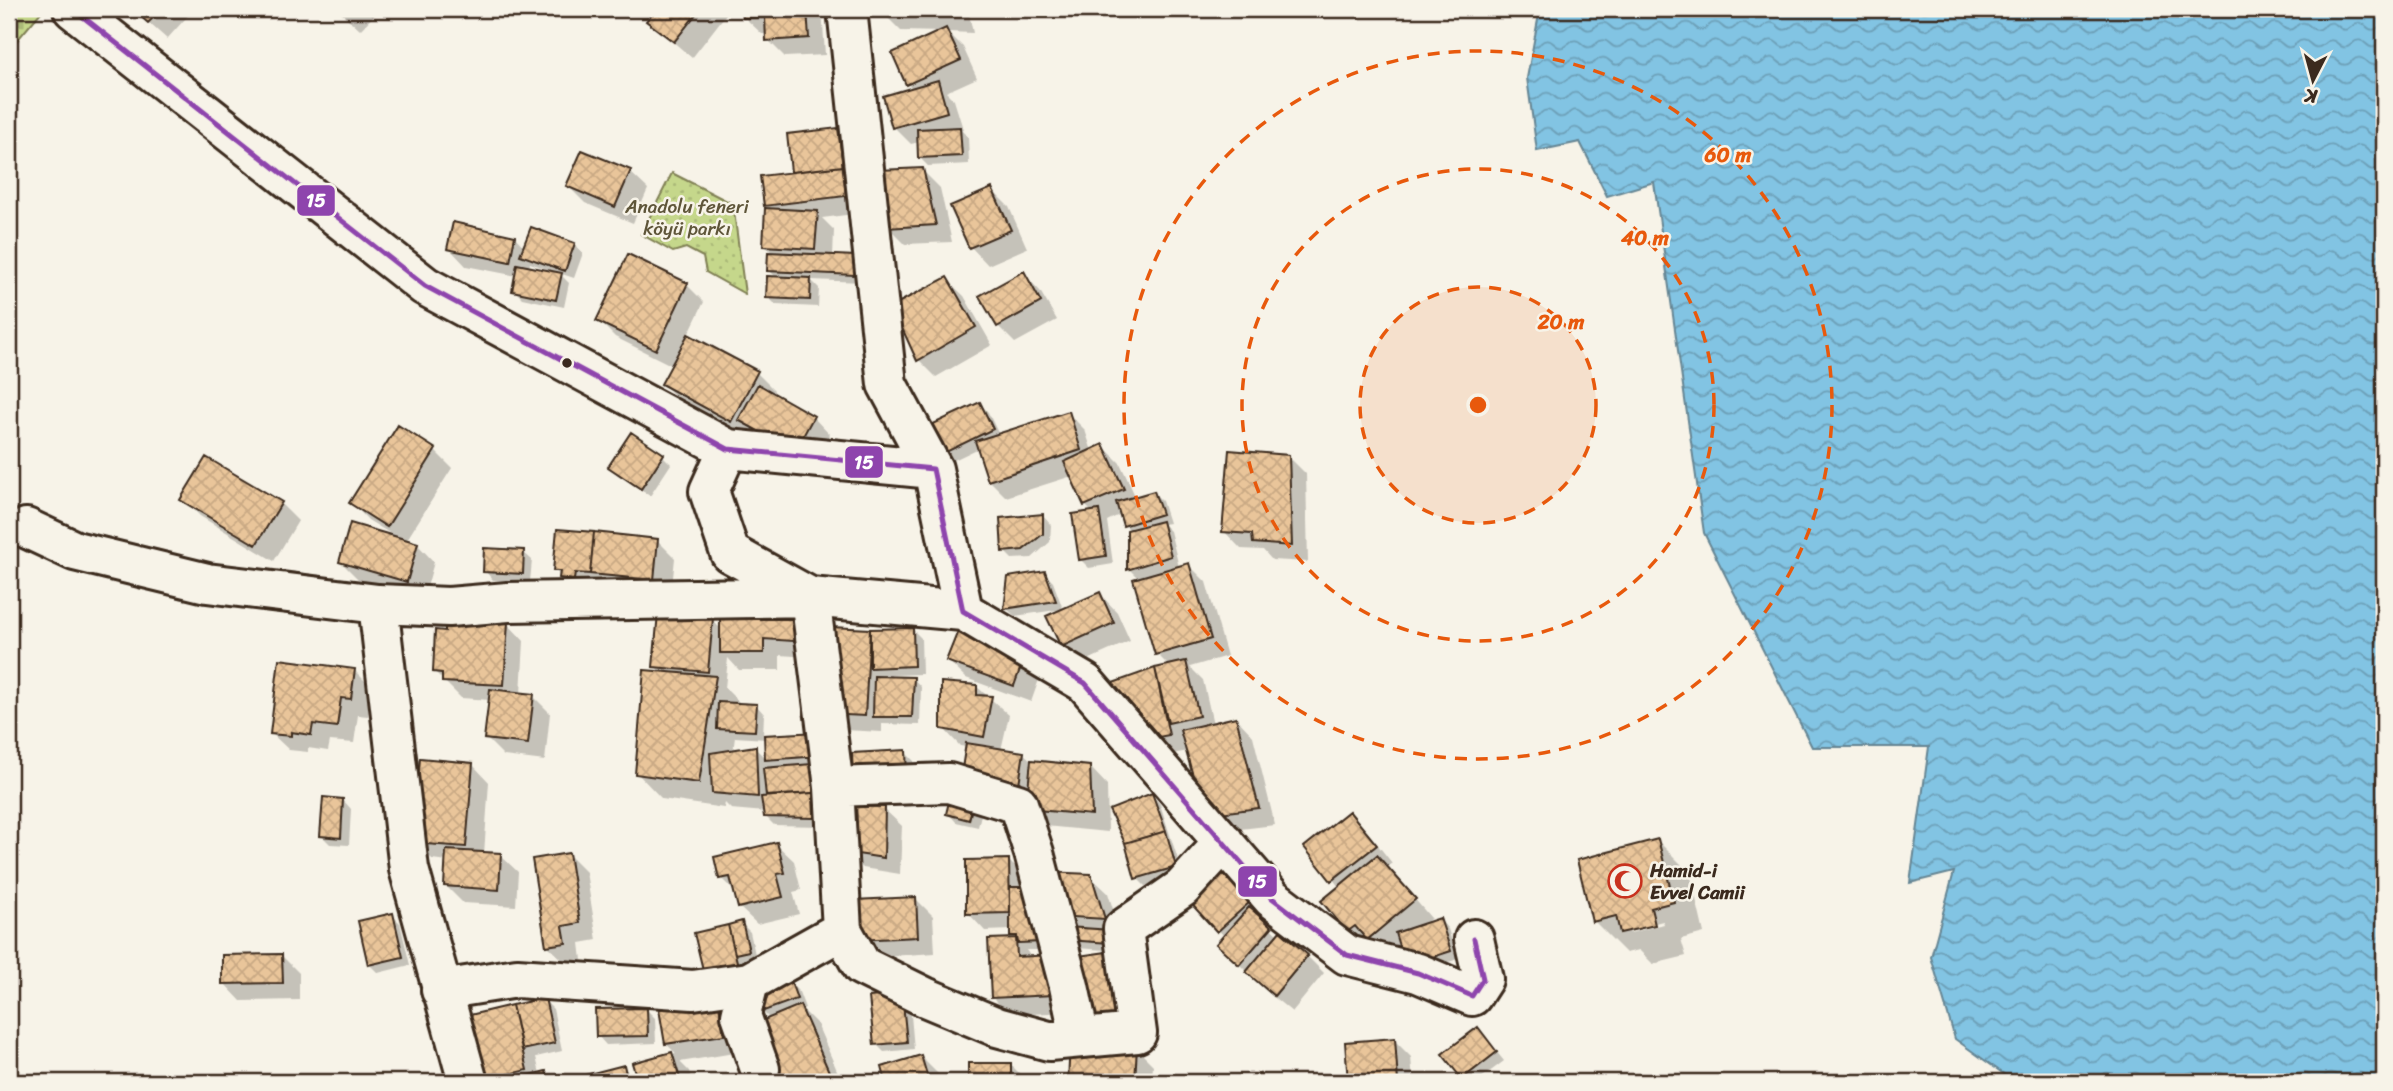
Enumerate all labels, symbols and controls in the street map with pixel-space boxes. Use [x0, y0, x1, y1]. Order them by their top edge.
north arrow [2278, 46, 2348, 116]
text: K [2302, 79, 2320, 114]
text: 60 m [1704, 136, 1752, 174]
line badge: 15 [296, 184, 336, 217]
text: 15 [306, 184, 326, 217]
park label: Anadolu feneri köyü parkı [624, 190, 750, 245]
text: 40 m [1620, 219, 1670, 257]
text: 20 m [1537, 303, 1585, 341]
unlabelled marker [560, 356, 574, 370]
centre of rings [1466, 393, 1490, 417]
line badge: 15 [844, 445, 884, 479]
text: 15 [854, 446, 874, 479]
place label: Hamid-i Evvel Camii [1649, 854, 1747, 909]
mosque icon: Hamid-i Evvel Camii [1606, 862, 1644, 900]
line badge: 15 [1237, 865, 1278, 898]
text: 15 [1247, 865, 1267, 898]

